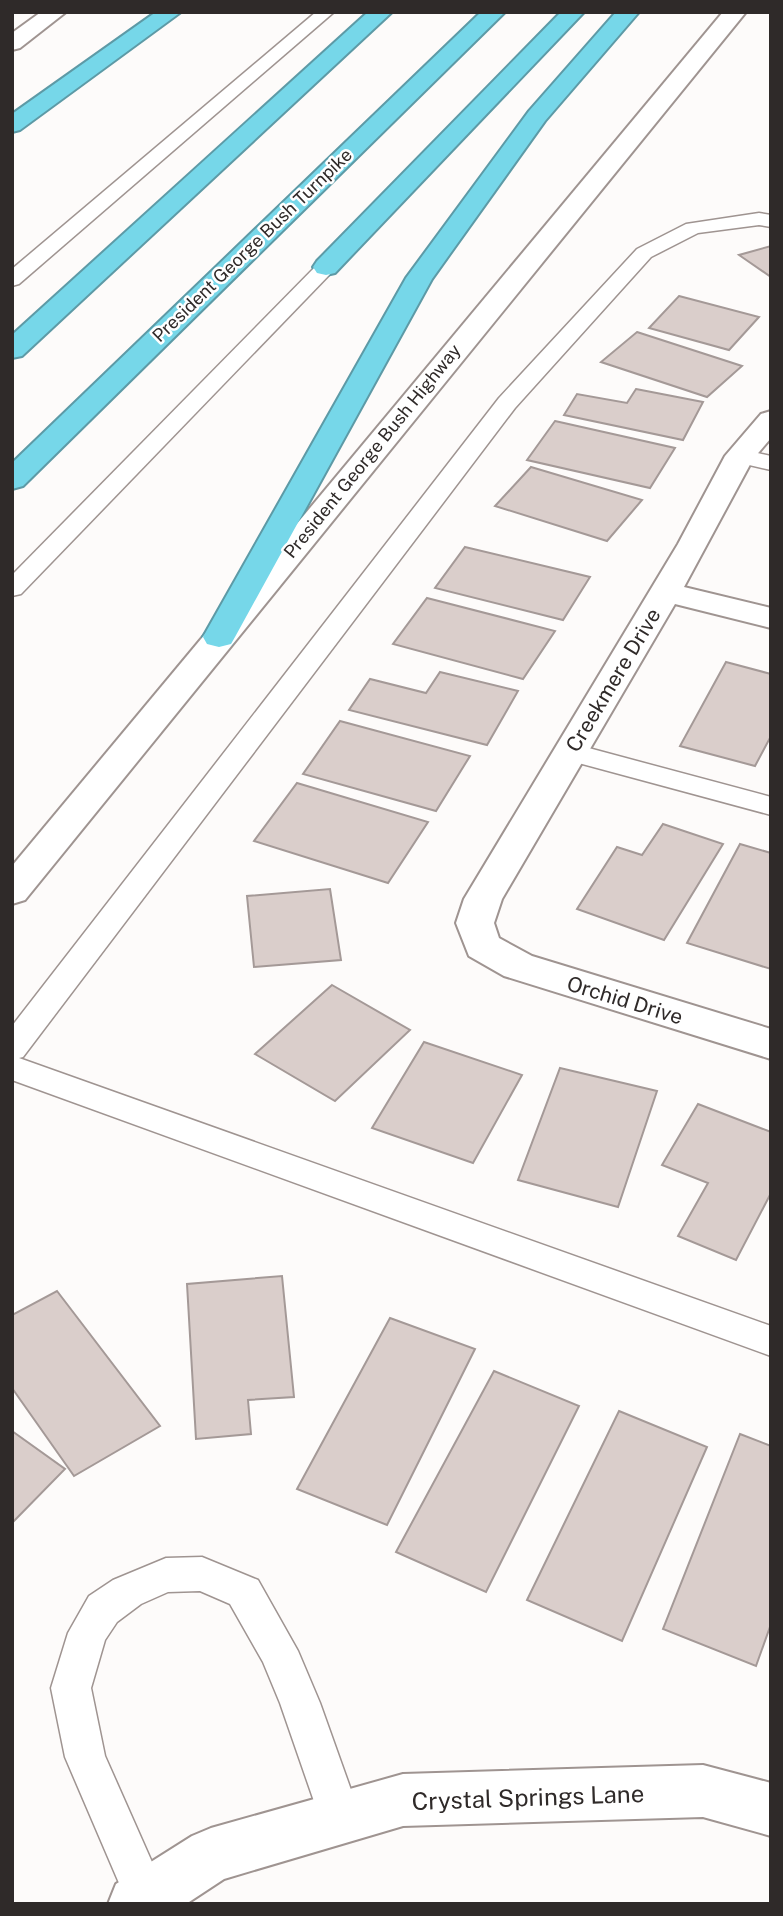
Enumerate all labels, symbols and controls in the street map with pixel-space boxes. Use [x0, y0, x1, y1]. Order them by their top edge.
street label: President George Bush Turnpike [148, 144, 356, 346]
street label: President George Bush Highway [279, 340, 465, 562]
street label: Creekmere Drive [560, 604, 666, 756]
street label: Orchid Drive [564, 971, 686, 1029]
street label: Crystal Springs Lane [411, 1779, 645, 1815]

